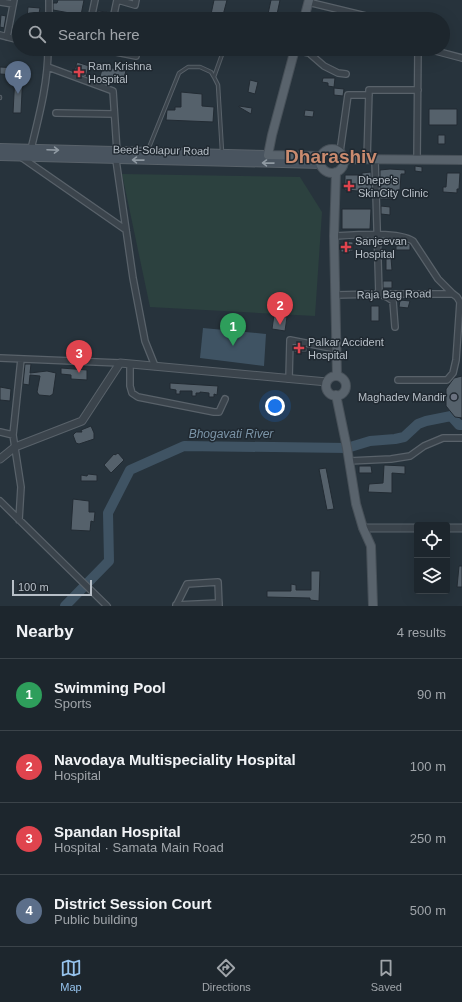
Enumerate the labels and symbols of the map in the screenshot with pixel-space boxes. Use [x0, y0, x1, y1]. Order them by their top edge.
place label: Ram Krishna Hospital [88, 60, 152, 85]
pin: 4 [5, 61, 31, 94]
marker: Ram Krishna Hospital [73, 66, 85, 78]
street label: Beed-Solapur Road [113, 143, 209, 157]
one-way arrow [46, 146, 59, 153]
district label: Dharashiv [285, 146, 377, 167]
one-way arrow [132, 156, 145, 164]
one-way arrow [262, 159, 275, 167]
place label: Dhepe's SkinCity Clinic [358, 174, 429, 199]
marker: Dhepe's SkinCity Clinic [343, 180, 355, 192]
place label: Sanjeevan Hospital [355, 235, 407, 260]
marker: Sanjeevan Hospital [340, 241, 352, 253]
street label: Raja Bag Road [357, 287, 431, 301]
pin: 2 [267, 292, 293, 325]
pin: 1 [220, 313, 246, 346]
place label: Palkar Accident Hospital [308, 336, 384, 361]
pin: 3 [66, 340, 92, 373]
marker: Palkar Accident Hospital [293, 342, 305, 354]
place label: Maghadev Mandir [358, 391, 446, 403]
marker: Maghadev Mandir [449, 392, 459, 402]
your location [265, 396, 285, 416]
water label: Bhogavati River [189, 427, 274, 441]
scale bar [12, 578, 92, 597]

